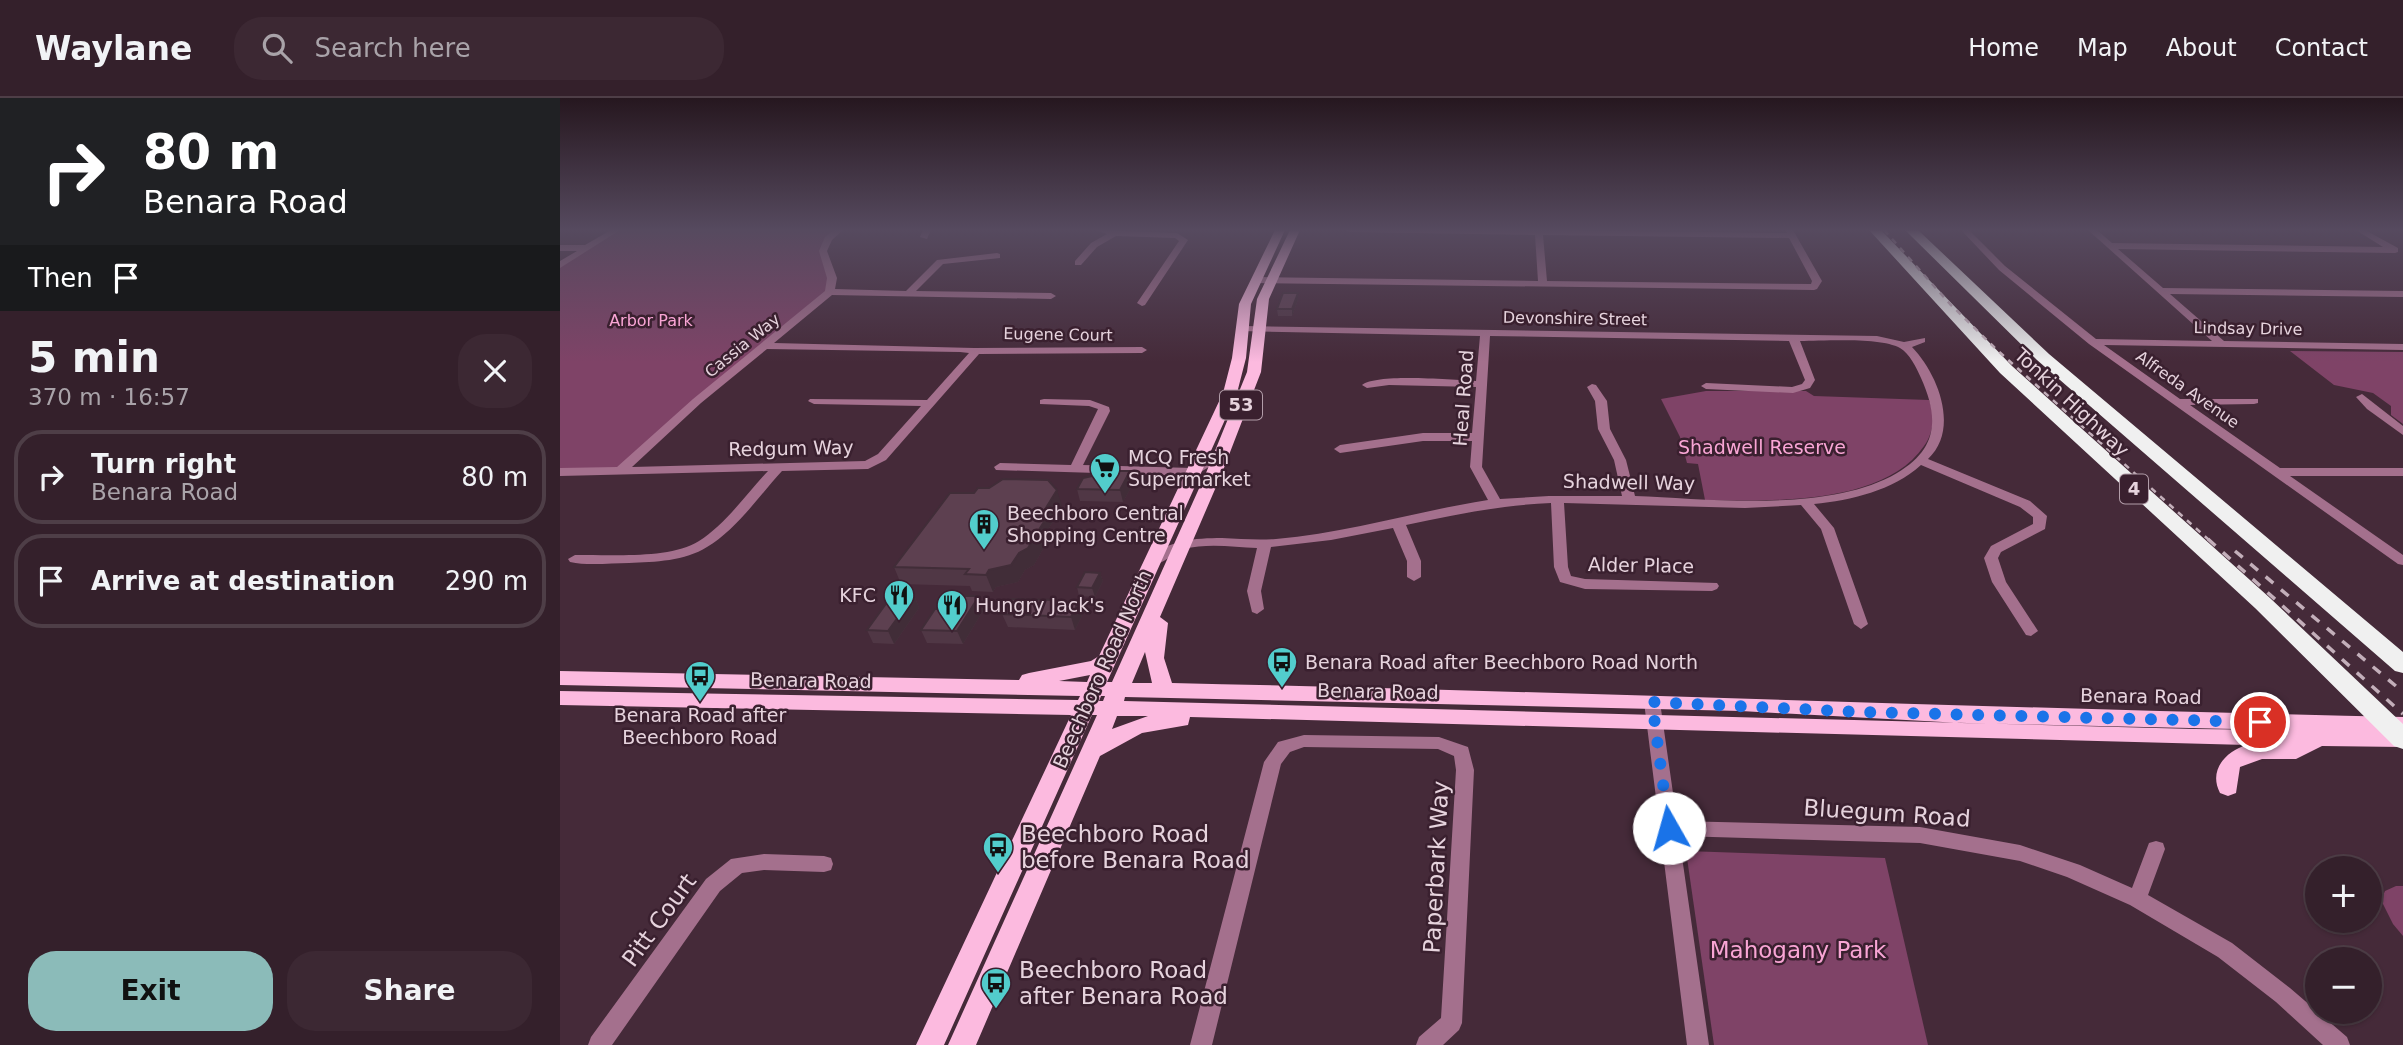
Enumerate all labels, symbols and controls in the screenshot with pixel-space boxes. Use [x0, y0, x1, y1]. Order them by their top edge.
search box [234, 17, 724, 80]
text: Waylane [35, 29, 192, 68]
icon: search [258, 29, 296, 67]
text: Search here [314, 33, 471, 63]
text: Home [1968, 34, 2039, 62]
text: Map [2077, 34, 2128, 62]
text: About [2166, 34, 2237, 62]
text: Contact [2275, 34, 2368, 62]
text: 80 m [143, 124, 279, 181]
icon: right [28, 126, 119, 217]
text: Benara Road [143, 183, 348, 221]
icon: arrive [107, 259, 145, 297]
text: Then [28, 263, 93, 293]
street label: Devonshire Street [1503, 308, 1647, 329]
street label: Cassia Way [701, 309, 784, 381]
park label: Arbor Park [609, 311, 694, 330]
street label: Lindsay Drive [2193, 318, 2303, 339]
street label: Eugene Court [1003, 324, 1113, 345]
text: 5 min [28, 333, 160, 382]
button: close [458, 334, 532, 408]
street label: Tonkin Highway [2009, 343, 2134, 461]
street label: Alfreda Avenue [2132, 347, 2243, 432]
street label: Heal Road [1449, 349, 1477, 447]
text: 370 m · 16:57 [28, 384, 190, 410]
road number: 53 [1220, 390, 1262, 419]
street label: Redgum Way [728, 436, 854, 460]
park label: Shadwell Reserve [1678, 436, 1846, 458]
place label: MCQ Fresh Supermarket [1128, 446, 1251, 490]
text: Turn right [91, 449, 236, 479]
supermarket icon: MCQ Fresh Supermarket [1088, 451, 1122, 495]
icon: right [32, 458, 70, 496]
text: 80 m [461, 462, 528, 492]
street label: Shadwell Way [1563, 470, 1695, 494]
road number: 4 [2120, 474, 2148, 503]
text: Benara Road [91, 479, 238, 505]
place label: Beechboro Central Shopping Centre [1007, 502, 1184, 546]
building icon: Beechboro Central Shopping Centre [967, 507, 1001, 551]
street label: Alder Place [1588, 553, 1694, 577]
icon: arrive [32, 562, 70, 600]
text: Arrive at destination [91, 566, 395, 596]
text: 290 m [445, 566, 528, 596]
street label: Beechboro Road North [1048, 567, 1156, 771]
restaurant icon: KFC [882, 578, 916, 622]
place label: KFC [839, 584, 876, 606]
restaurant icon: Hungry Jack's [935, 588, 969, 632]
place label: Hungry Jack's [975, 594, 1104, 616]
bus stop icon: Benara Road after Beechboro Road North [1265, 645, 1299, 689]
place label: Benara Road after Beechboro Road North [1305, 651, 1698, 673]
bus stop icon: Benara Road after Beechboro Road [683, 659, 717, 703]
street label: Benara Road [750, 668, 872, 692]
street label: Benara Road [1317, 679, 1439, 703]
street label: Benara Road [2080, 684, 2202, 708]
pin [2230, 692, 2290, 752]
icon: arrive [2241, 703, 2279, 741]
place label: Benara Road after Beechboro Road [614, 704, 786, 748]
street label: Paperbark Way [1418, 780, 1454, 954]
position arrow [1632, 791, 1706, 865]
street label: Bluegum Road [1803, 794, 1971, 832]
place label: Beechboro Road before Benara Road [1021, 821, 1250, 873]
bus stop icon: Beechboro Road before Benara Road [981, 830, 1015, 874]
map controls [2305, 856, 2382, 1024]
button: + [2305, 856, 2382, 933]
street label: Pitt Court [617, 869, 701, 971]
park label: Mahogany Park [1710, 937, 1887, 963]
button: − [2305, 947, 2382, 1024]
button: Exit [28, 951, 273, 1031]
button: Share [287, 951, 532, 1031]
place label: Beechboro Road after Benara Road [1019, 957, 1228, 1009]
bus stop icon: Beechboro Road after Benara Road [979, 966, 1013, 1010]

